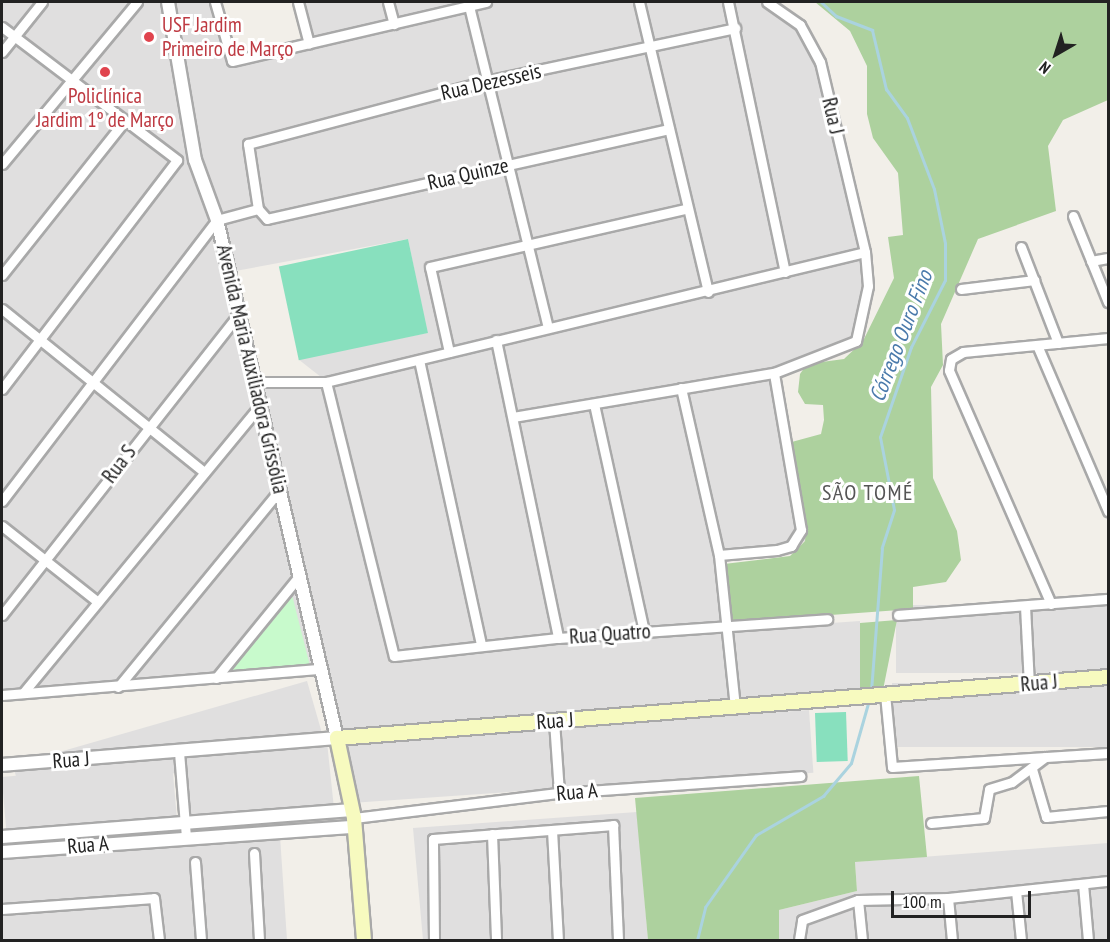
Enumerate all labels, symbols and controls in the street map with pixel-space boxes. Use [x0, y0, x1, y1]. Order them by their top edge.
place label: USF Jardim Primeiro de Março [162, 12, 293, 62]
north arrow [1026, 24, 1086, 84]
marker: USF Jardim Primeiro de Março [140, 28, 158, 46]
street label: Rua Dezesseis [438, 58, 544, 106]
text: N [1035, 58, 1054, 78]
marker: Policlínica Jardim 1º de Março [96, 63, 114, 81]
place label: Policlínica Jardim 1º de Março [36, 83, 174, 133]
street label: Rua J [817, 95, 849, 137]
street label: Rua Quinze [425, 152, 511, 196]
street label: Avenida Maria Auxiliadora Grissólia [211, 242, 293, 496]
water label: Córrego Ouro Fino [864, 267, 938, 405]
street label: Rua S [97, 440, 141, 488]
district label: SÃO TOMÉ [822, 480, 914, 506]
street label: Rua Quatro [568, 619, 652, 649]
street label: Rua J [1019, 669, 1059, 697]
street label: Rua J [536, 707, 574, 735]
street label: Rua J [52, 746, 90, 774]
street label: Rua A [555, 778, 599, 806]
street label: Rua A [66, 831, 110, 859]
scale bar [894, 879, 1034, 917]
text: 100 m [902, 890, 942, 913]

